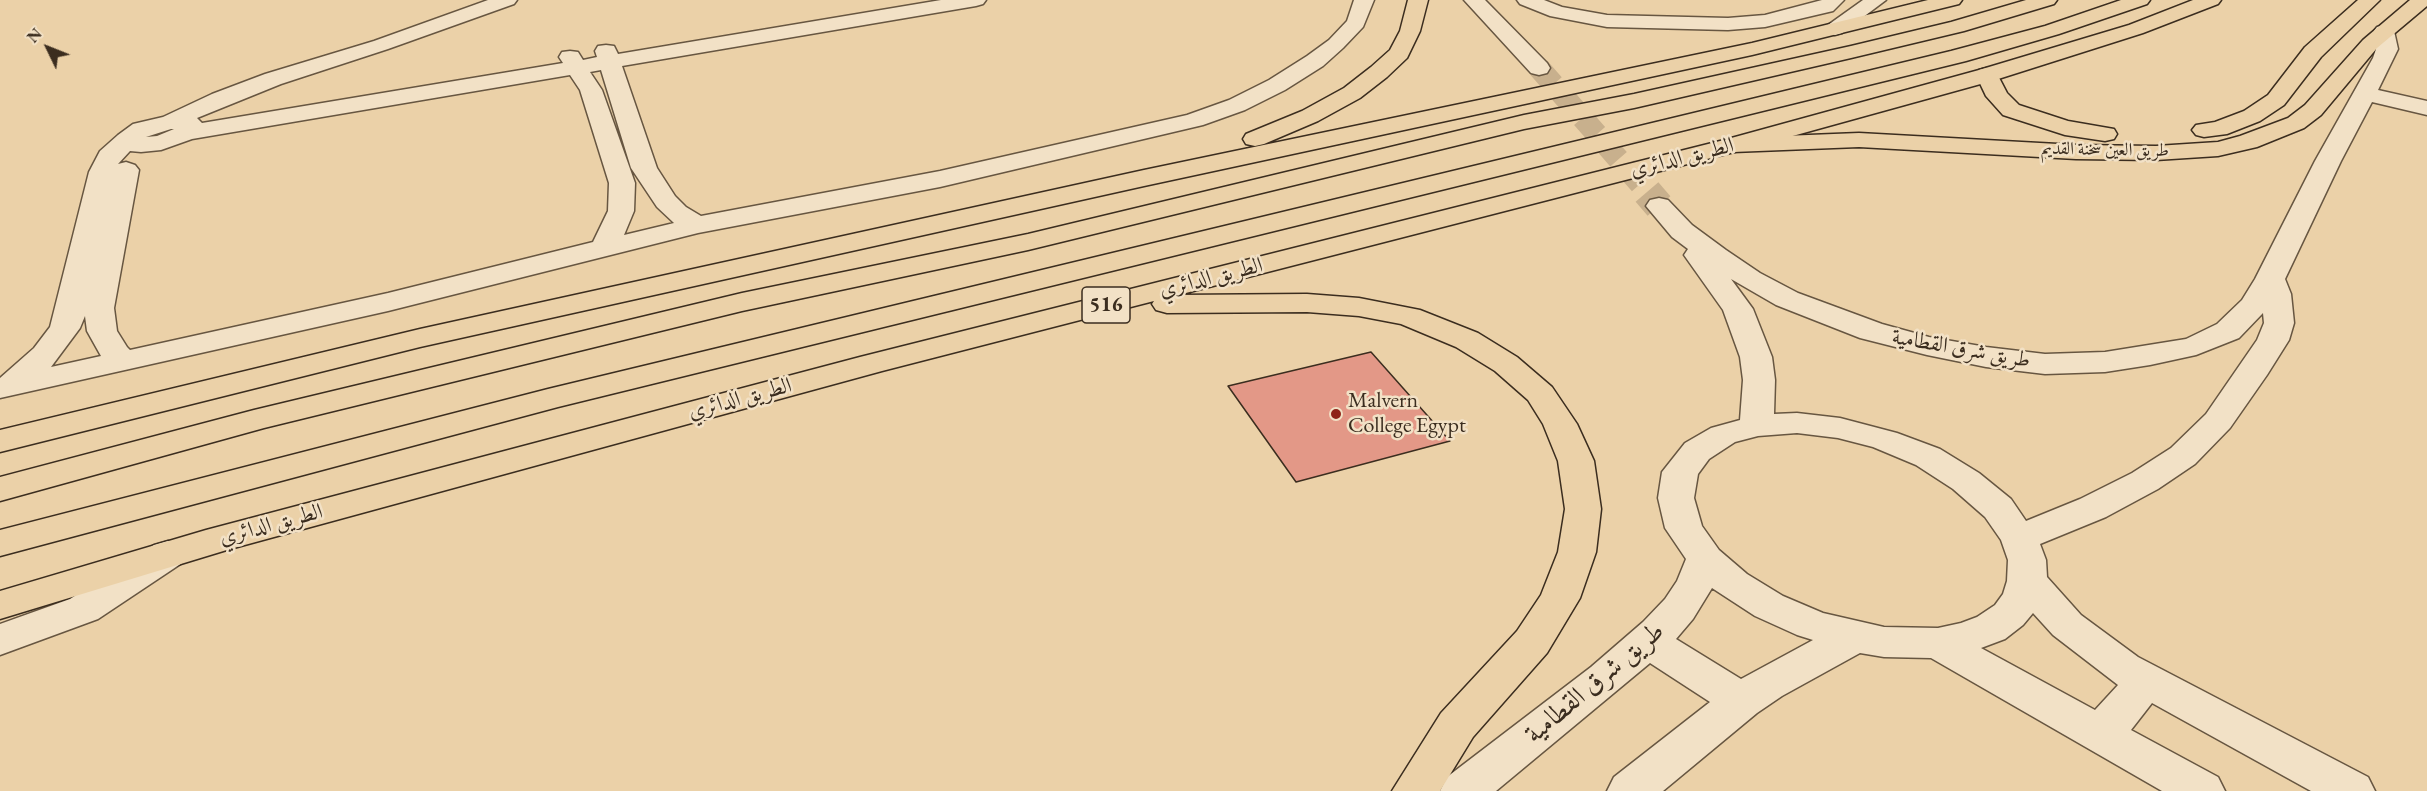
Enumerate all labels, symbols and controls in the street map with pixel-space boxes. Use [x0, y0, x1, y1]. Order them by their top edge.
north arrow [18, 18, 78, 78]
text: N [22, 23, 47, 47]
street label: الطريق الدائري [1627, 132, 1737, 184]
street label: طريق العين سخنة القديم [2041, 138, 2169, 162]
street label: الطريق الدائري [1156, 252, 1266, 304]
road number: 516 [1082, 287, 1130, 323]
street label: طريق شرق القطامية [1890, 324, 2032, 374]
street label: الطريق الدائري [685, 373, 795, 425]
place label: Malvern College Egypt [1348, 388, 1466, 440]
marker: Malvern College Egypt [1329, 407, 1343, 421]
street label: الطريق الدائري [216, 499, 326, 551]
street label: طريق شرق القطامية [1519, 615, 1671, 751]

